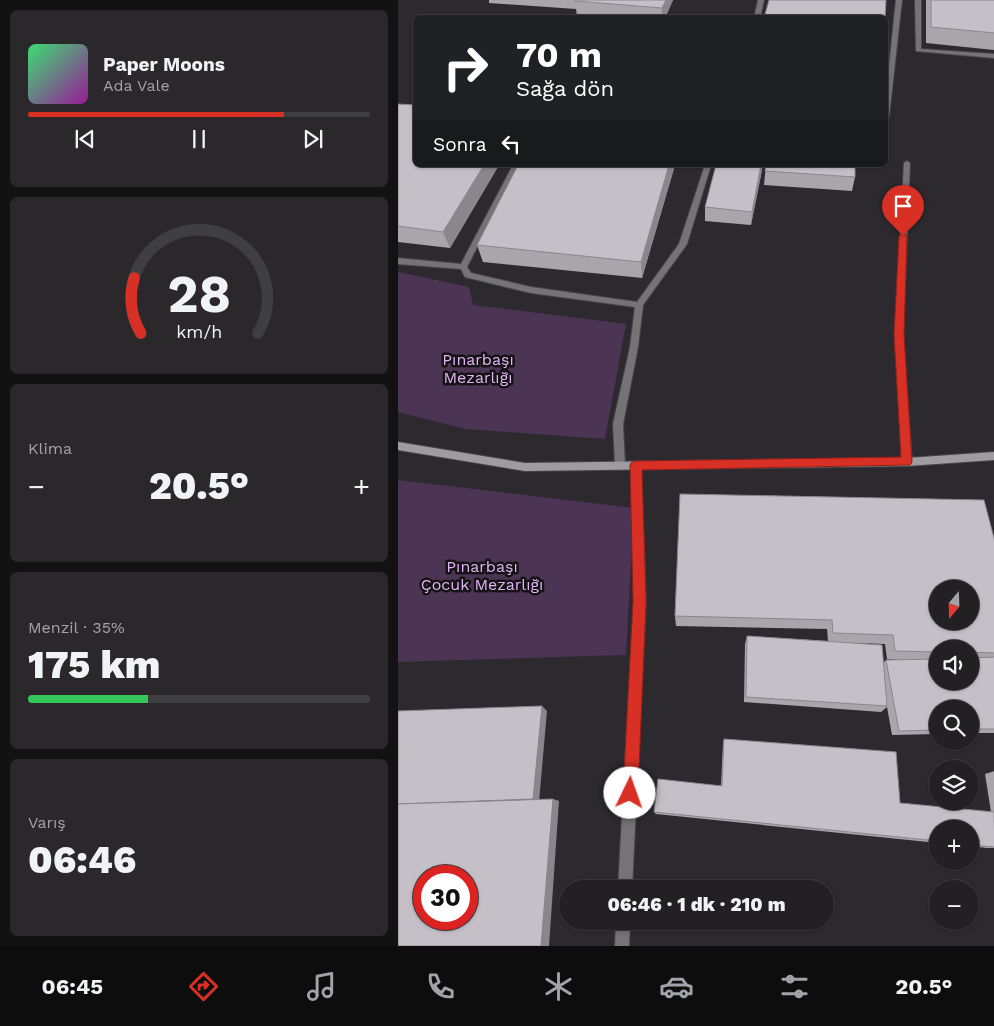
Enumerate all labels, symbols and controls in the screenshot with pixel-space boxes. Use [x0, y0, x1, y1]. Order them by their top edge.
text: 70 m [516, 34, 602, 76]
icon: right [433, 35, 498, 100]
text: Paper Moons [103, 53, 225, 76]
text: Ada Vale [103, 76, 170, 95]
text: Sağa dön [516, 76, 614, 101]
icon: previous [71, 125, 99, 153]
icon: pause [185, 125, 213, 153]
icon: next [299, 125, 327, 153]
icon: left [497, 130, 525, 158]
text: Sonra [433, 133, 487, 156]
pin [882, 185, 924, 236]
icon: arrive [889, 192, 917, 220]
text: 28 [167, 264, 231, 325]
text: km/h [176, 321, 222, 342]
park label: Pınarbaşı Mezarlığı [442, 350, 514, 387]
text: Klima [28, 439, 72, 458]
text: 20.5° [149, 464, 249, 508]
text: − [28, 470, 45, 503]
text: + [353, 470, 370, 503]
park label: Pınarbaşı Çocuk Mezarlığı [421, 557, 543, 594]
north arrow [929, 580, 979, 630]
map controls [929, 580, 979, 930]
text: Menzil · 35% [28, 618, 125, 637]
button: sound [929, 640, 979, 690]
text: 175 km [28, 643, 160, 687]
button: search [929, 700, 979, 750]
button: layers [929, 760, 979, 810]
position arrow [603, 766, 655, 818]
text: Varış [28, 813, 66, 832]
button: + [929, 820, 979, 870]
text: 06:46 [28, 838, 136, 882]
speed limit sign: 30 [413, 865, 478, 930]
button: − [929, 880, 979, 930]
text: 06:46 · 1 dk · 210 m [607, 893, 786, 916]
icon: directions [186, 969, 221, 1004]
icon: music [304, 969, 339, 1004]
icon: phone [423, 969, 458, 1004]
icon: climate [541, 969, 576, 1004]
icon: car [659, 969, 694, 1004]
icon: filters [777, 969, 812, 1004]
text: 06:45 [42, 974, 103, 999]
text: 20.5° [895, 974, 952, 999]

